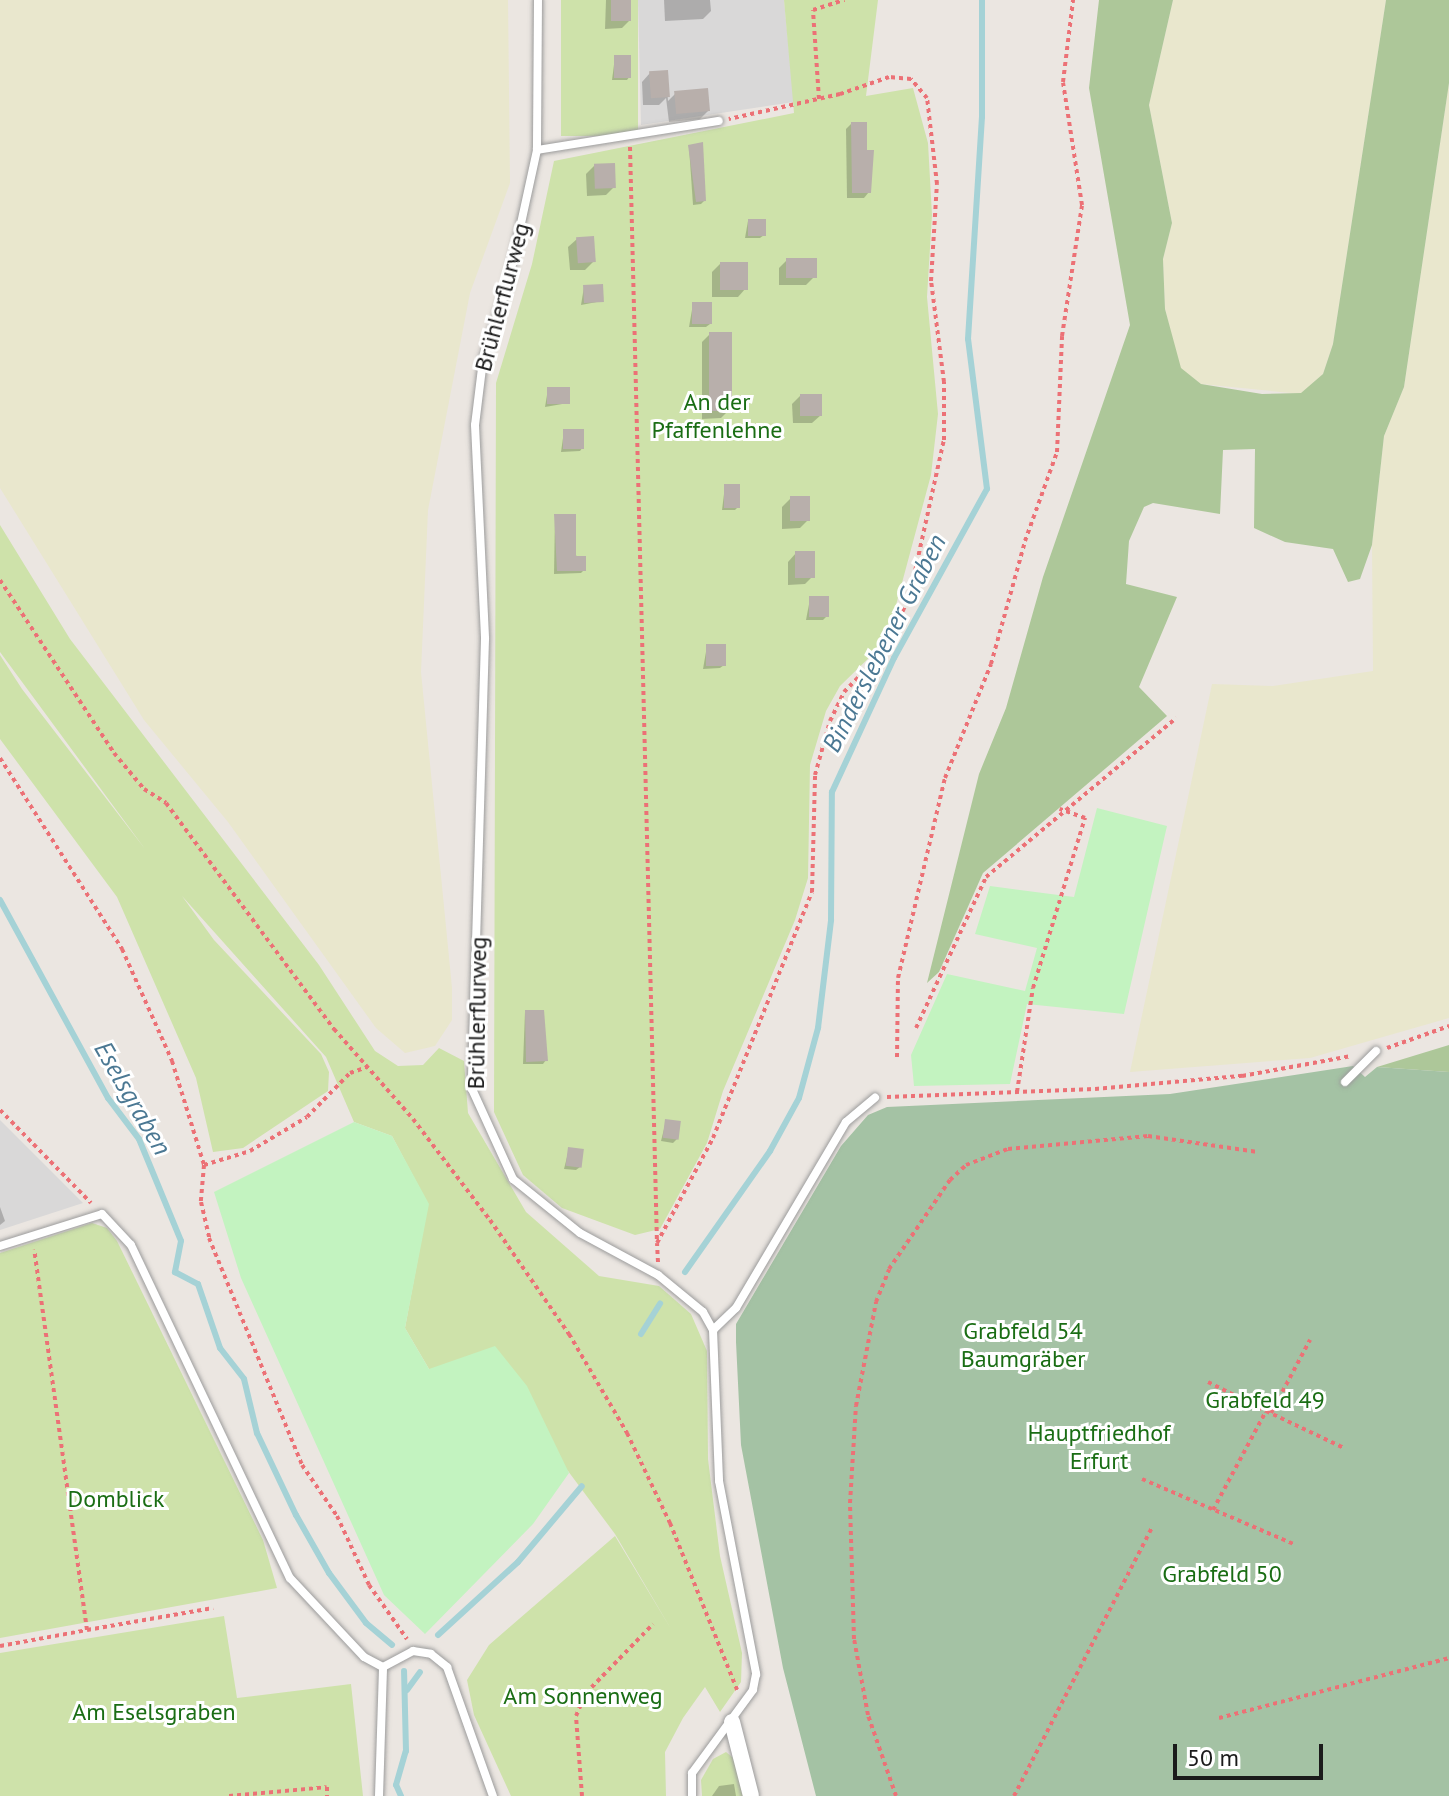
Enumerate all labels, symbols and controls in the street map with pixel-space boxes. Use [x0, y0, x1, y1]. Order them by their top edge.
street label: Brühlerflurweg [468, 219, 536, 375]
park label: An der Pfaffenlehne [652, 388, 782, 444]
water label: Binderslebener Graben [816, 529, 952, 757]
street label: Brühlerflurweg [461, 936, 493, 1090]
water label: Eselsgraben [88, 1035, 178, 1161]
park label: Grabfeld 54 Baumgräber [961, 1317, 1085, 1373]
park label: Grabfeld 49 [1205, 1386, 1325, 1414]
park label: Hauptfriedhof Erfurt [1028, 1419, 1170, 1475]
park label: Domblick [68, 1485, 164, 1513]
park label: Grabfeld 50 [1162, 1560, 1282, 1588]
park label: Am Sonnenweg [503, 1682, 663, 1710]
park label: Am Eselsgraben [72, 1698, 236, 1726]
scale bar [1177, 1728, 1327, 1778]
text: 50 m [1187, 1742, 1239, 1773]

